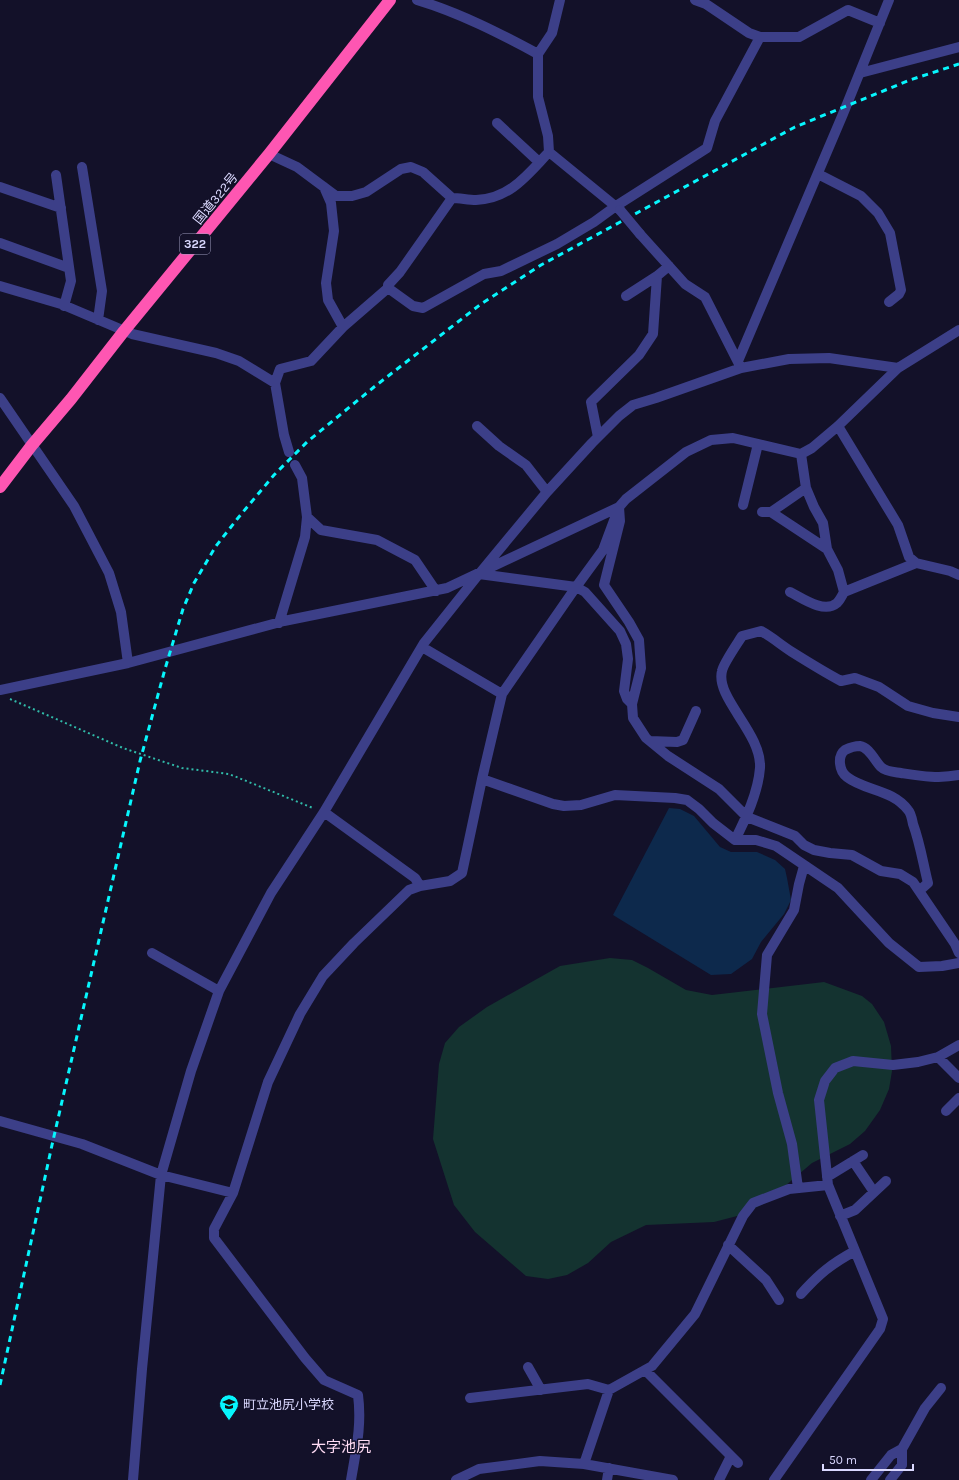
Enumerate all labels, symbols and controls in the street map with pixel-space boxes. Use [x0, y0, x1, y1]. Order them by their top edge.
street label: 国道322号 [190, 170, 241, 227]
road number: 322 [180, 234, 210, 254]
school or university icon: 町立池尻小学校 [218, 1393, 240, 1421]
place label: 町立池尻小学校 [243, 1397, 334, 1412]
district label: 大字池尻 [311, 1438, 371, 1456]
scale bar [823, 1446, 913, 1472]
text: 50 m [829, 1453, 857, 1467]

